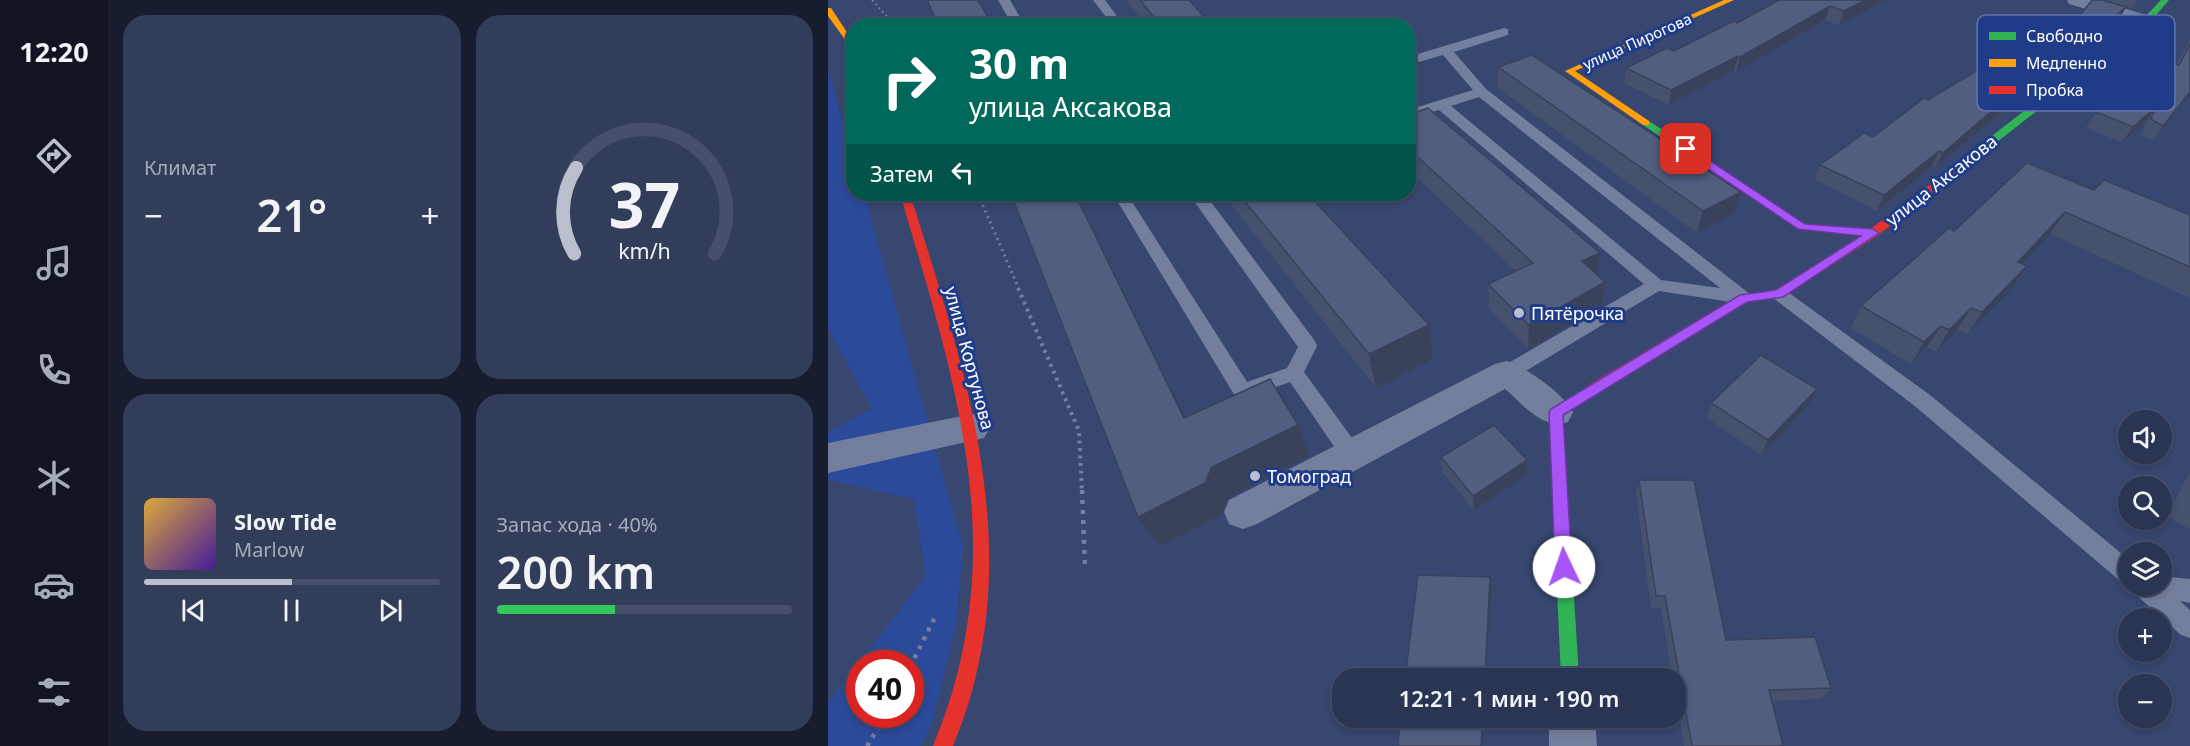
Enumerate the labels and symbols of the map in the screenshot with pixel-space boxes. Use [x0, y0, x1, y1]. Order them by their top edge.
street label: улица Пирогова [1580, 8, 1694, 74]
legend [1977, 15, 2175, 111]
text: Свободно [2026, 25, 2103, 47]
text: Медленно [2026, 52, 2107, 74]
text: Пробка [2026, 79, 2084, 101]
pin [1660, 123, 1711, 174]
street label: улица Аксакова [1880, 129, 2002, 231]
street label: улица Кортунова [939, 284, 1001, 432]
place label: Пятёрочка [1531, 301, 1624, 325]
marker: Пятёрочка [1512, 306, 1526, 320]
place label: Томоград [1267, 464, 1351, 488]
marker: Томоград [1248, 469, 1262, 483]
position arrow [1532, 535, 1596, 599]
speed limit sign: 40 [846, 650, 924, 728]

